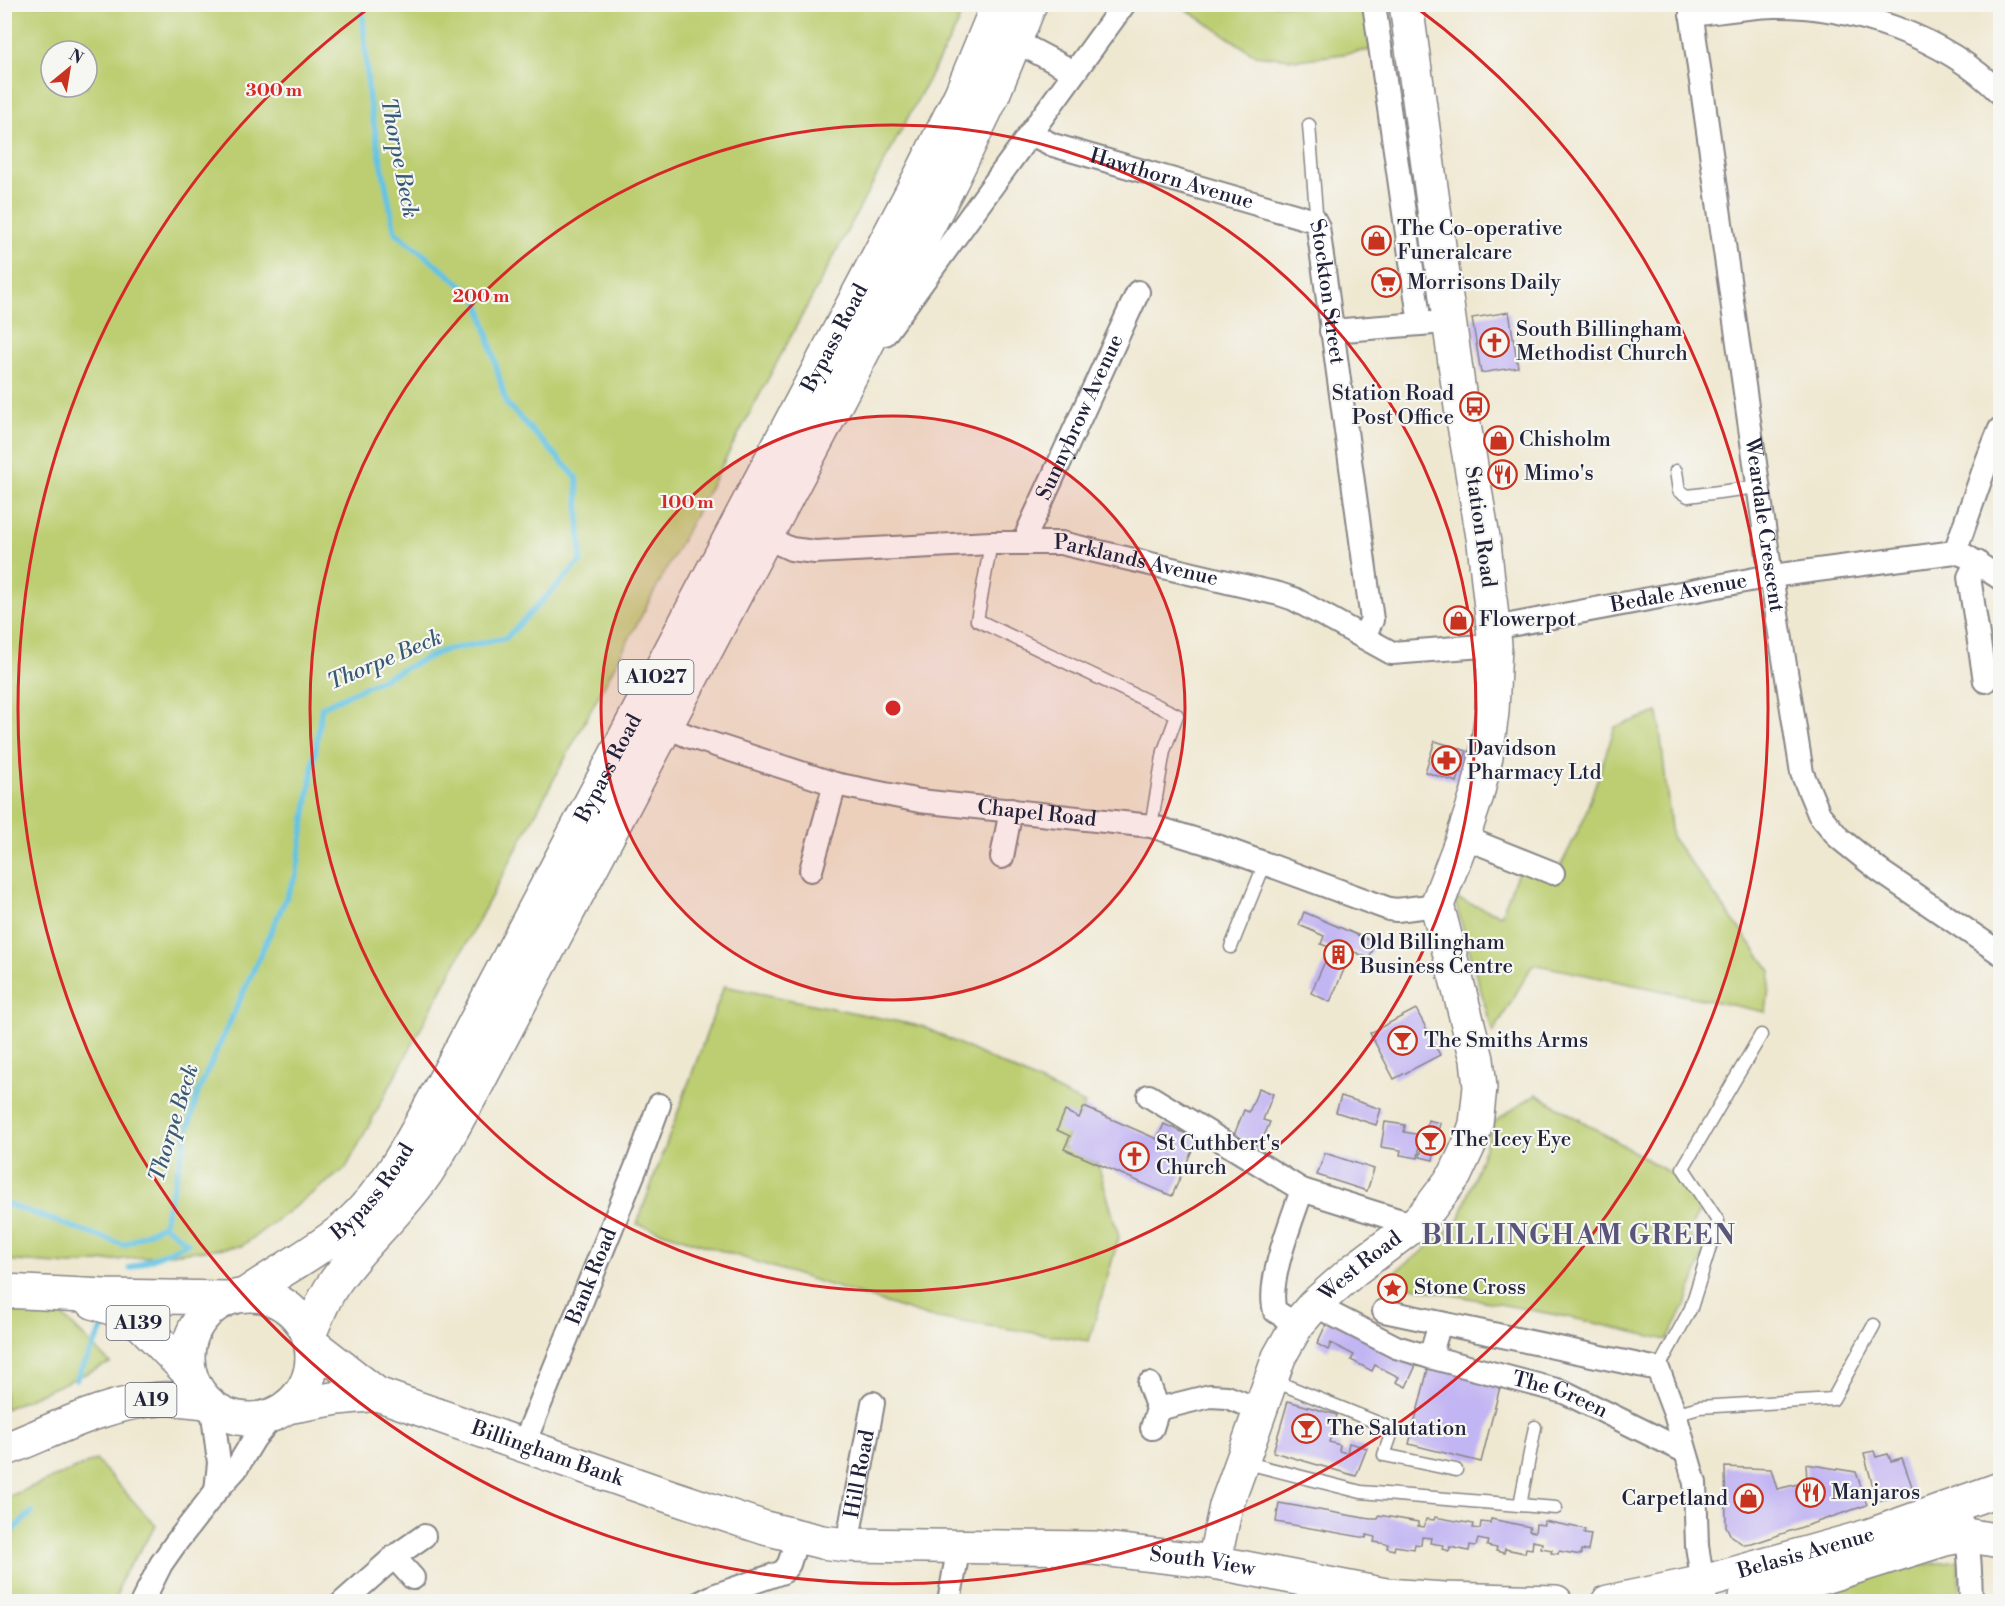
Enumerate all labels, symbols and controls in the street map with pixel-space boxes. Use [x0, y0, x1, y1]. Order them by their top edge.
north arrow [39, 39, 99, 99]
text: N [66, 45, 87, 69]
text: 300 m [246, 79, 303, 102]
water label: Thorpe Beck [374, 96, 424, 220]
street label: Hawthorn Avenue [1087, 143, 1256, 215]
street label: Stockton Street [1303, 215, 1350, 367]
place label: The Co-operative Funeralcare [1397, 216, 1563, 266]
shop icon: The Co-operative Funeralcare [1360, 225, 1392, 257]
supermarket icon: Morrisons Daily [1370, 267, 1402, 299]
place label: Morrisons Daily [1407, 270, 1561, 296]
street label: Bypass Road [795, 280, 874, 398]
text: 200 m [453, 285, 510, 308]
place label: South Billingham Methodist Church [1516, 317, 1688, 367]
church icon: South Billingham Methodist Church [1479, 326, 1511, 358]
street label: Sunnybrow Avenue [1031, 331, 1130, 504]
place label: Station Road Post Office [1332, 381, 1454, 431]
bus stop icon: Station Road Post Office [1459, 390, 1491, 422]
shop icon: Chisholm [1482, 424, 1514, 456]
place label: Chisholm [1519, 427, 1611, 453]
street label: Weardale Crescent [1738, 435, 1790, 614]
restaurant icon: Mimo's [1487, 458, 1519, 490]
place label: Mimo's [1524, 461, 1594, 487]
street label: Station Road [1459, 465, 1501, 589]
text: 100 m [660, 491, 714, 514]
street label: Parklands Avenue [1054, 530, 1221, 592]
street label: Bedale Avenue [1607, 568, 1749, 619]
shop icon: Flowerpot [1442, 604, 1474, 636]
place label: Flowerpot [1479, 607, 1577, 633]
water label: Thorpe Beck [324, 624, 446, 696]
road number: A1027 [618, 660, 694, 694]
centre of rings [883, 698, 903, 718]
street label: Bypass Road [569, 710, 648, 828]
place label: Davidson Pharmacy Ltd [1467, 736, 1601, 786]
pharmacy icon: Davidson Pharmacy Ltd [1430, 745, 1462, 777]
street label: Chapel Road [976, 794, 1098, 833]
place label: Old Billingham Business Centre [1359, 930, 1513, 980]
building icon: Old Billingham Business Centre [1323, 939, 1355, 971]
bar icon: The Smiths Arms [1387, 1025, 1419, 1057]
place label: The Smiths Arms [1424, 1028, 1588, 1054]
water label: Thorpe Beck [143, 1061, 205, 1185]
bar icon: The Icey Eye [1414, 1124, 1446, 1156]
place label: The Icey Eye [1451, 1127, 1571, 1153]
place label: St Cuthbert's Church [1156, 1131, 1280, 1181]
street label: Bypass Road [325, 1139, 420, 1247]
church icon: St Cuthbert's Church [1119, 1140, 1151, 1172]
district label: BILLINGHAM GREEN [1421, 1219, 1737, 1253]
street label: Bank Road [560, 1224, 623, 1329]
street label: West Road [1313, 1226, 1407, 1308]
place icon: Stone Cross [1377, 1272, 1409, 1304]
place label: Stone Cross [1414, 1275, 1526, 1301]
road number: A139 [106, 1306, 170, 1340]
street label: The Green [1509, 1366, 1612, 1425]
road number: A19 [126, 1383, 176, 1417]
bar icon: The Salutation [1290, 1413, 1322, 1445]
street label: Billingham Bank [467, 1415, 628, 1493]
place label: The Salutation [1327, 1416, 1467, 1442]
street label: Hill Road [839, 1428, 881, 1520]
restaurant icon: Manjaros [1794, 1477, 1826, 1509]
place label: Manjaros [1831, 1480, 1920, 1506]
shop icon: Carpetland [1733, 1483, 1765, 1515]
place label: Carpetland [1622, 1486, 1728, 1512]
street label: Belasis Avenue [1734, 1522, 1878, 1585]
street label: South View [1148, 1542, 1258, 1583]

